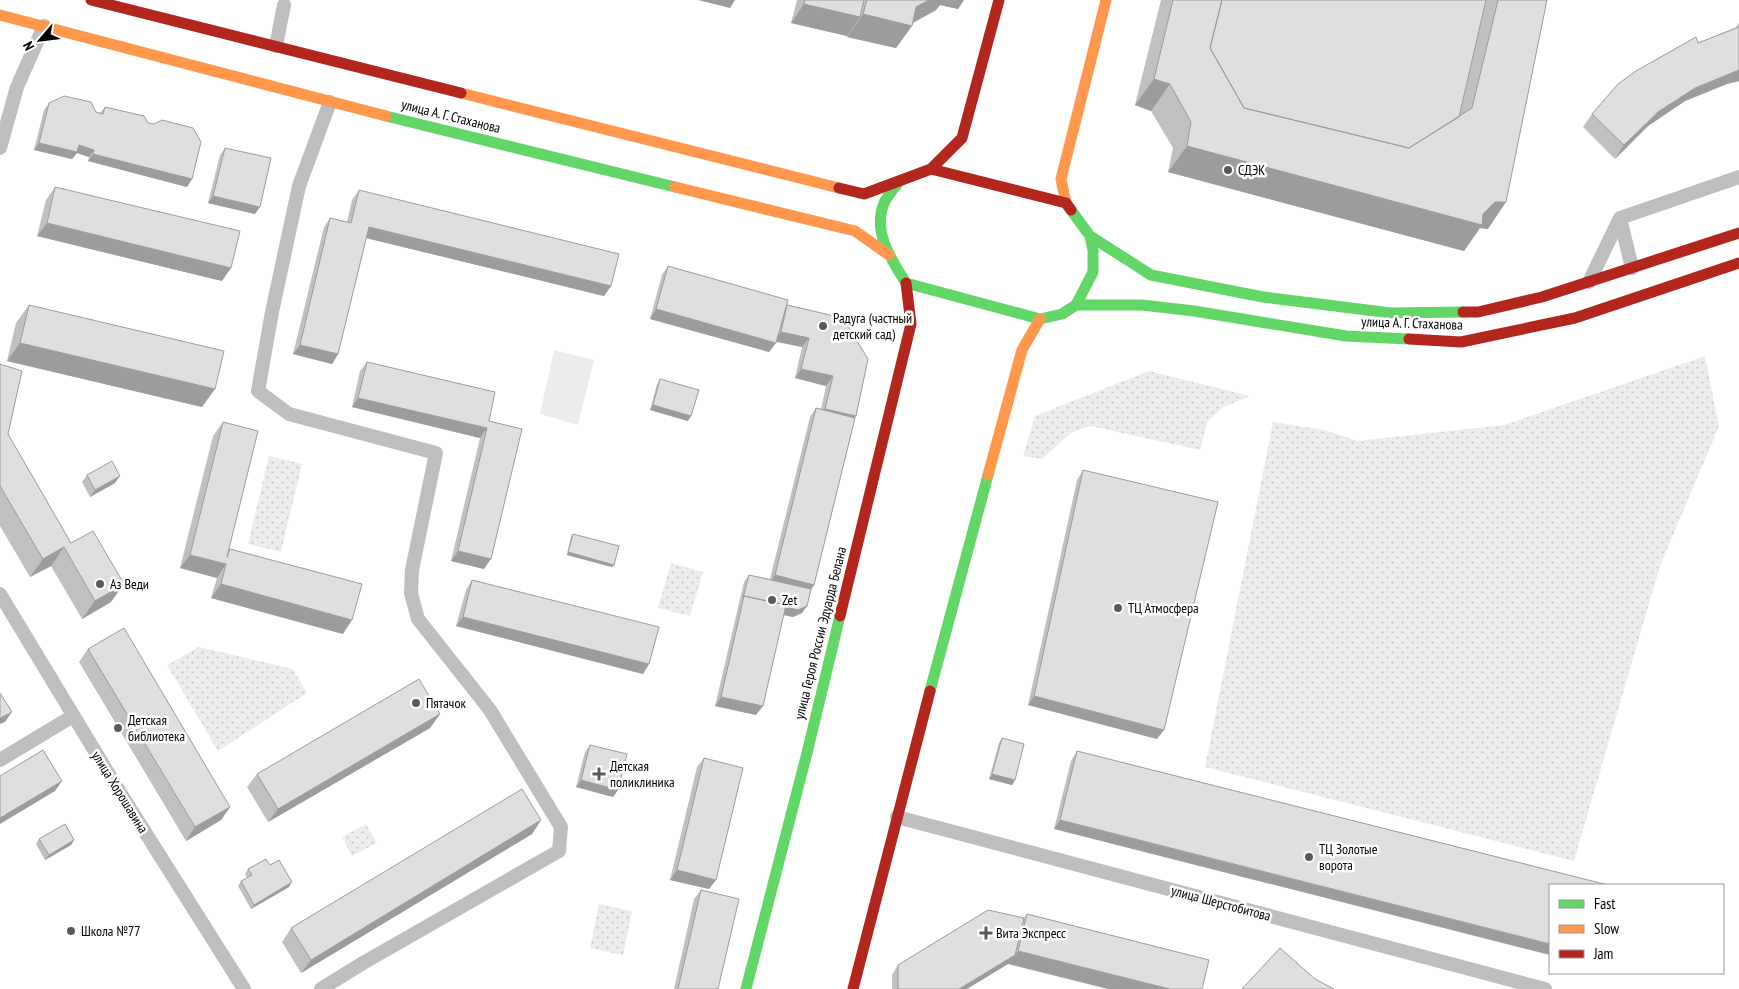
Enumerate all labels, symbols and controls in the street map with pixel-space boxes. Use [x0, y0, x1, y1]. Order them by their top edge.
north arrow [15, 15, 65, 65]
text: N [19, 39, 38, 54]
street label: улица А. Г. Стаханова [400, 95, 502, 137]
place label: СДЭК [1238, 161, 1265, 179]
marker: СДЭК [1222, 164, 1234, 176]
place label: Радуга (частный детский сад) [833, 309, 912, 343]
street label: улица А. Г. Стаханова [1361, 312, 1463, 334]
marker: Радуга (частный детский сад) [817, 320, 829, 332]
street label: улица Героя России Эдуарда Белана [790, 545, 850, 721]
place label: Аз Веди [110, 575, 149, 593]
marker: Аз Веди [94, 578, 106, 590]
place label: Zet [782, 591, 797, 609]
marker: Zet [766, 594, 778, 606]
place label: ТЦ Атмосфера [1128, 599, 1199, 617]
marker: ТЦ Атмосфера [1112, 602, 1124, 614]
place label: Пятачок [426, 694, 466, 712]
marker: Пятачок [410, 697, 422, 709]
place label: Детская библиотека [128, 711, 185, 745]
marker: Детская библиотека [112, 722, 124, 734]
street label: улица Хорошавина [88, 748, 152, 836]
place label: Детская поликлиника [610, 757, 675, 791]
marker: Детская поликлиника [592, 767, 606, 781]
place label: ТЦ Золотые ворота [1319, 840, 1378, 874]
marker: ТЦ Золотые ворота [1303, 851, 1315, 863]
street label: улица Шерстобитова [1169, 881, 1273, 925]
legend [1549, 884, 1724, 974]
text: Fast [1594, 894, 1615, 913]
text: Slow [1594, 919, 1619, 938]
place label: Школа №77 [81, 922, 141, 940]
place label: Вита Экспресс [996, 924, 1066, 942]
marker: Школа №77 [65, 925, 77, 937]
marker: Вита Экспресс [980, 927, 992, 939]
text: Jam [1593, 944, 1613, 963]

